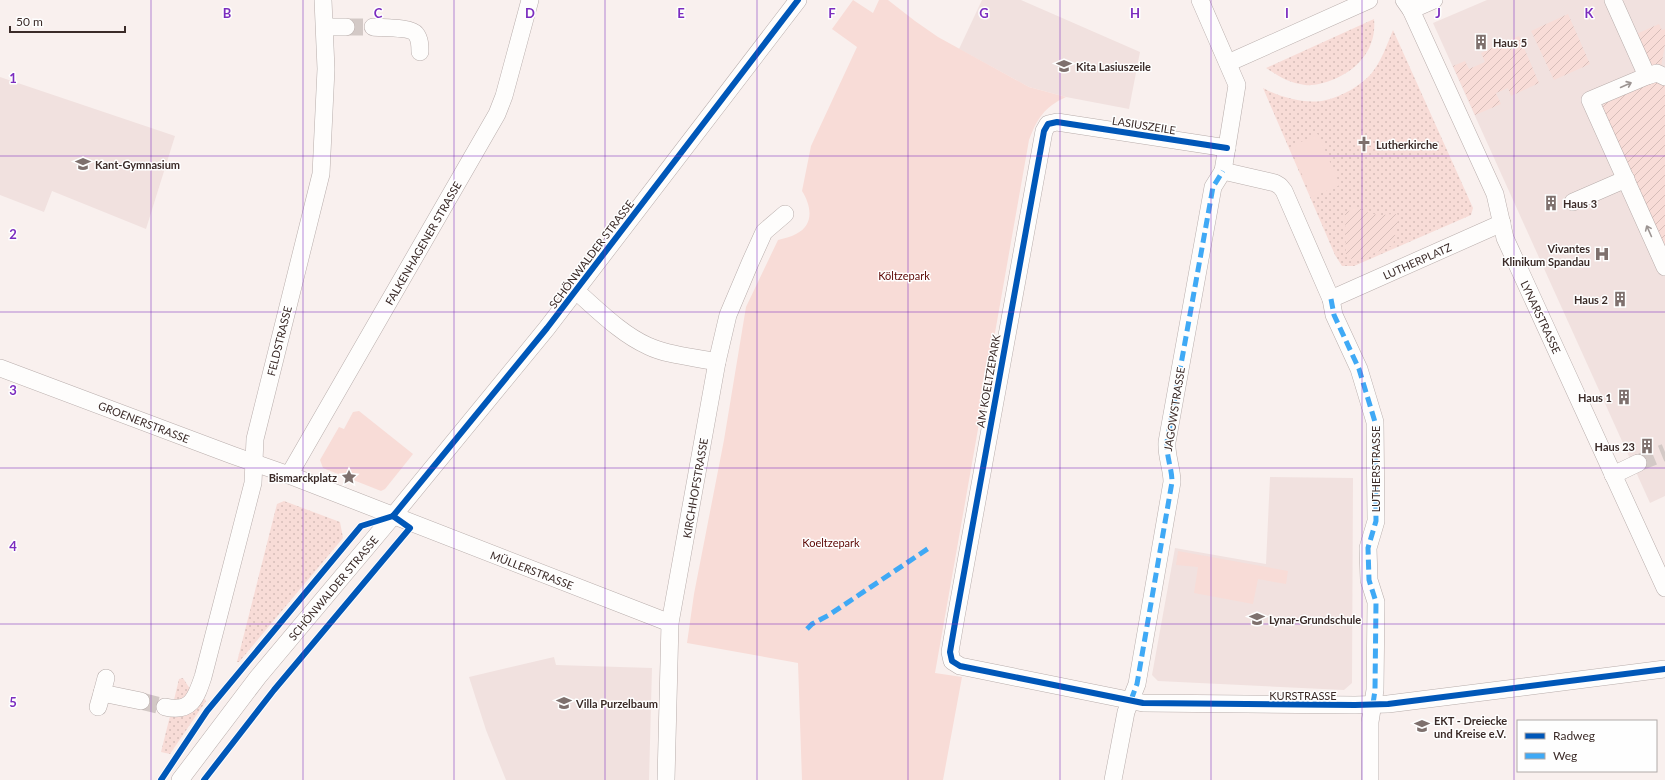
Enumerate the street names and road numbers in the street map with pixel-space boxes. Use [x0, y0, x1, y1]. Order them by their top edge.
street label: LASIUSZEILE [1111, 114, 1177, 136]
street label: FALKENHAGENER STRASSE [382, 179, 464, 307]
street label: SCHÖNWALDER STRASSE [546, 197, 636, 311]
street label: LUTHERPLATZ [1381, 240, 1454, 282]
street label: LYNARSTRASSE [1518, 278, 1564, 356]
street label: FELDSTRASSE [264, 305, 294, 377]
street label: AM KOELTZEPARK [973, 333, 1003, 429]
street label: JAGOWSTRASSE [1161, 366, 1187, 452]
street label: GROENERSTRASSE [97, 399, 191, 445]
street label: LUTHERSTRASSE [1369, 426, 1382, 512]
street label: KIRCHHOFSTRASSE [680, 437, 710, 539]
street label: SCHÖNWALDER STRASSE [285, 533, 381, 643]
street label: MÜLLERSTRASSE [489, 548, 575, 592]
street label: KURSTRASSE [1269, 689, 1337, 702]

